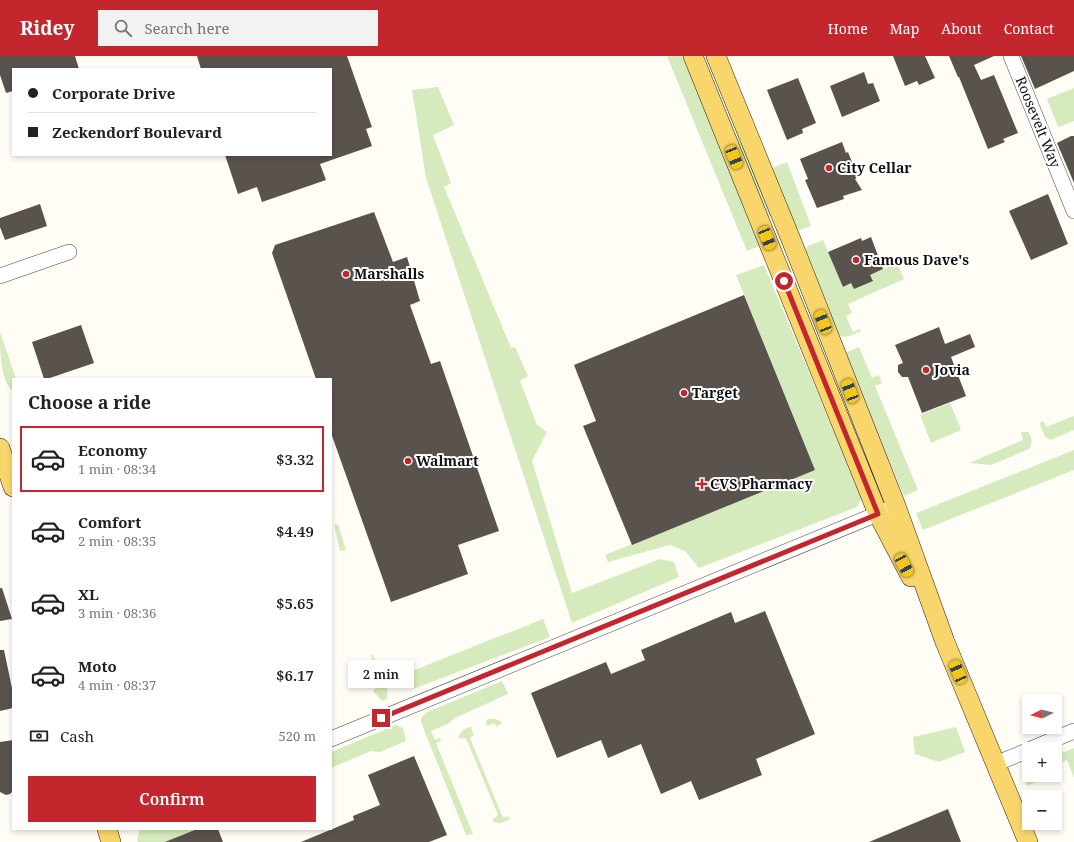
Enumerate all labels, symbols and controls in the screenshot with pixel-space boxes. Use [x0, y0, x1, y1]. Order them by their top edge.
search box [98, 10, 378, 46]
text: Ridey [20, 15, 74, 41]
icon: search [112, 17, 134, 39]
text: Search here [144, 18, 230, 38]
text: Home [828, 19, 868, 38]
text: Map [890, 19, 919, 38]
text: About [941, 19, 982, 38]
text: Contact [1004, 19, 1054, 38]
street label: Roosevelt Way [1012, 73, 1065, 170]
text: Corporate Drive [52, 83, 175, 103]
text: Zeckendorf Boulevard [52, 122, 222, 142]
car [724, 144, 744, 170]
place label: City Cellar [837, 158, 912, 177]
marker: City Cellar [824, 163, 834, 173]
car [757, 225, 777, 251]
place label: Famous Dave's [864, 250, 969, 269]
marker: Famous Dave's [851, 255, 861, 265]
place label: Marshalls [354, 264, 424, 283]
marker: Marshalls [341, 269, 351, 279]
route start [775, 272, 793, 290]
car [813, 309, 833, 335]
place label: Jovia [933, 360, 970, 379]
marker: Jovia [921, 365, 931, 375]
car [840, 378, 860, 404]
place label: Target [692, 383, 738, 402]
marker: Target [679, 388, 689, 398]
text: Choose a ride [28, 390, 151, 414]
text: Economy [78, 440, 147, 460]
icon: car [30, 441, 66, 477]
text: $3.32 [276, 449, 314, 469]
place label: Walmart [416, 451, 479, 470]
marker: Walmart [403, 456, 413, 466]
text: 1 min · 08:34 [78, 460, 156, 478]
place label: CVS Pharmacy [710, 474, 813, 493]
marker: CVS Pharmacy [697, 479, 707, 489]
text: Comfort [78, 512, 141, 532]
icon: car [30, 513, 66, 549]
text: $4.49 [276, 521, 314, 541]
text: 2 min · 08:35 [78, 532, 156, 550]
car [893, 552, 915, 578]
text: XL [78, 584, 99, 604]
icon: car [30, 585, 66, 621]
text: $5.65 [276, 593, 314, 613]
text: 3 min · 08:36 [78, 604, 156, 622]
text: Moto [78, 656, 117, 676]
icon: car [30, 657, 66, 693]
car [948, 659, 968, 685]
callout: 2 min [348, 660, 414, 688]
text: $6.17 [276, 665, 314, 685]
text: 2 min [363, 665, 399, 683]
text: 4 min · 08:37 [78, 676, 156, 694]
north arrow [1022, 694, 1062, 734]
map controls [1022, 694, 1062, 830]
route end [372, 709, 390, 727]
icon: cash [28, 725, 50, 747]
text: Cash [60, 726, 94, 746]
text: 520 m [279, 727, 316, 745]
button: + [1022, 742, 1062, 782]
button: Confirm [28, 776, 316, 822]
button: − [1022, 790, 1062, 830]

